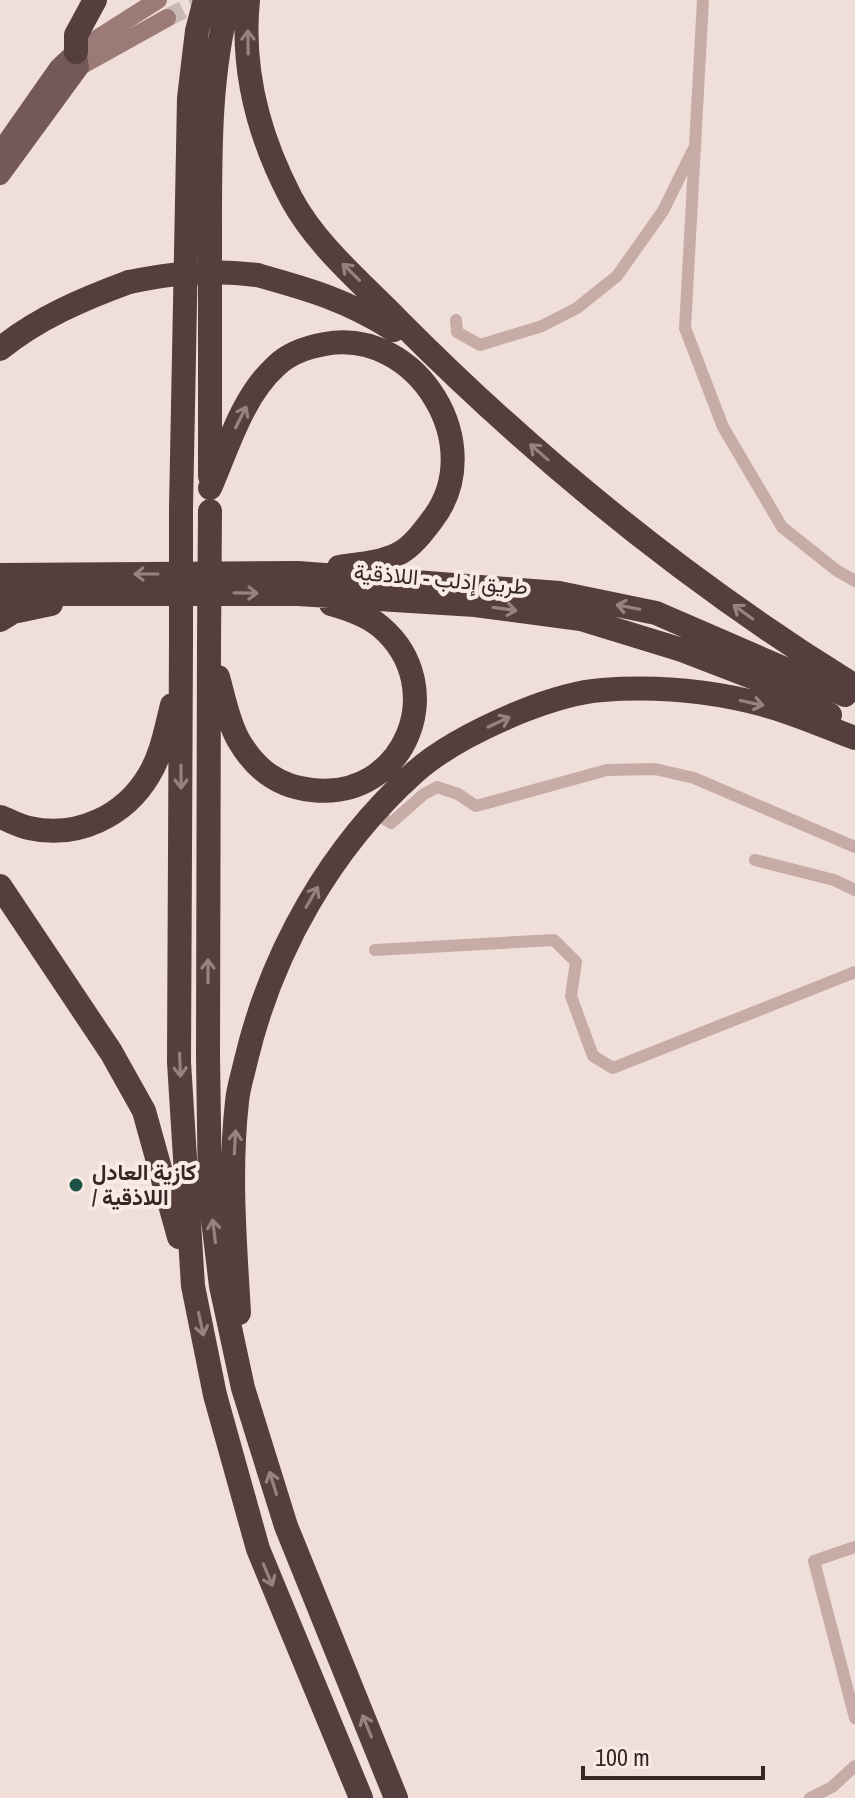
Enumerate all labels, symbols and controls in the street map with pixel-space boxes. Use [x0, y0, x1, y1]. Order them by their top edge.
one-way arrow [240, 29, 256, 56]
one-way arrow [341, 263, 361, 282]
one-way arrow [234, 406, 250, 429]
one-way arrow [529, 443, 550, 461]
street label: طريق إدلب - اللاذقية [353, 556, 529, 602]
one-way arrow [133, 566, 160, 582]
one-way arrow [232, 586, 259, 601]
one-way arrow [615, 599, 641, 614]
one-way arrow [492, 602, 517, 617]
one-way arrow [733, 604, 755, 621]
one-way arrow [739, 696, 764, 711]
one-way arrow [486, 714, 510, 729]
one-way arrow [173, 763, 189, 790]
one-way arrow [304, 886, 320, 909]
one-way arrow [200, 958, 216, 985]
one-way arrow [172, 1051, 187, 1078]
one-way arrow [227, 1129, 242, 1156]
place label: كازية العادل / اللاذقية [92, 1157, 196, 1212]
marker: كازية العادل / اللاذقية [67, 1176, 85, 1194]
one-way arrow [207, 1218, 222, 1245]
one-way arrow [194, 1311, 209, 1336]
one-way arrow [265, 1471, 280, 1497]
one-way arrow [262, 1562, 277, 1586]
one-way arrow [359, 1714, 373, 1739]
scale bar [583, 1730, 763, 1780]
text: 100 m [595, 1741, 650, 1773]

